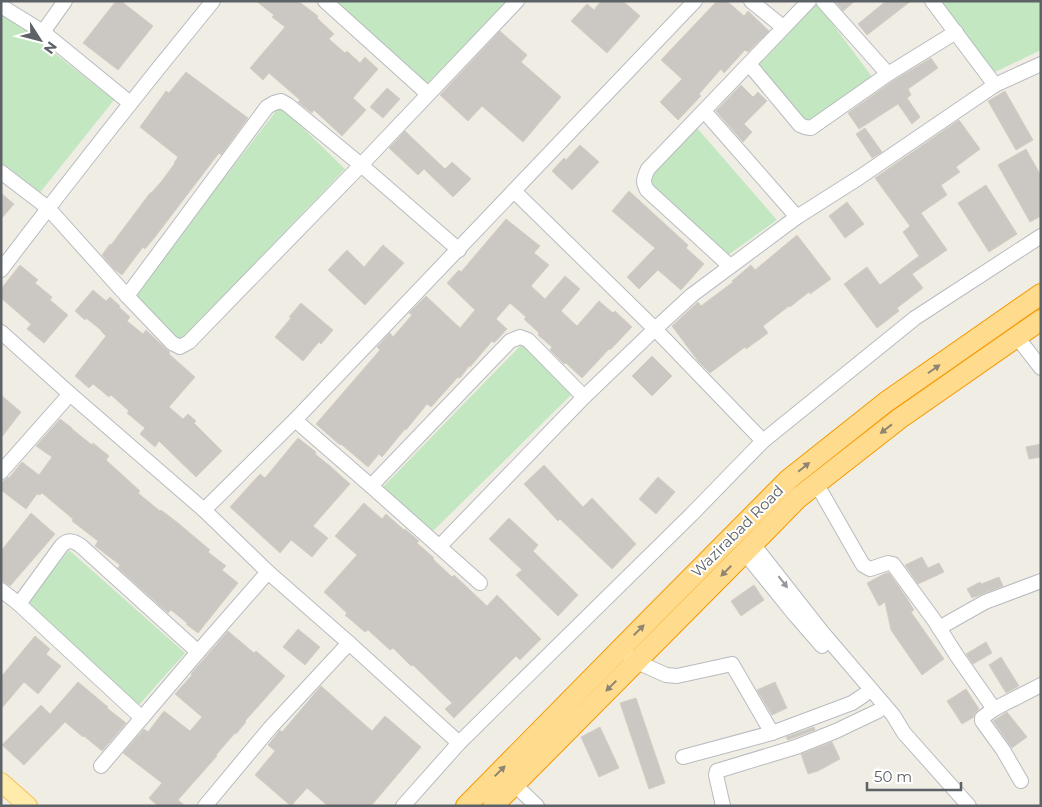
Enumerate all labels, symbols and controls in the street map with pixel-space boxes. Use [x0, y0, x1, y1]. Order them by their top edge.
north arrow [15, 15, 65, 65]
text: N [40, 38, 61, 58]
one-way arrow [927, 364, 940, 374]
one-way arrow [880, 423, 893, 434]
one-way arrow [797, 462, 810, 473]
street label: Wazirabad Road [687, 481, 787, 581]
one-way arrow [720, 565, 732, 577]
one-way arrow [778, 575, 789, 588]
one-way arrow [632, 624, 644, 636]
one-way arrow [605, 680, 617, 692]
scale bar [867, 760, 961, 792]
one-way arrow [494, 765, 506, 777]
text: 50 m [874, 767, 912, 786]

